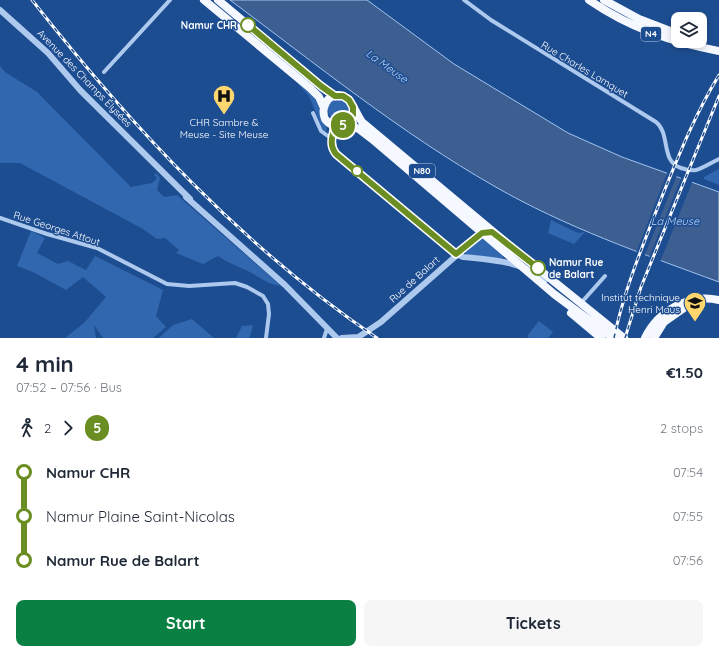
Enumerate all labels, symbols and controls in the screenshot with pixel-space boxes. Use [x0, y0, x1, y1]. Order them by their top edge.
map controls [671, 12, 707, 48]
button: layers [671, 12, 707, 48]
marker: Namur CHR [240, 17, 256, 33]
place label: Namur CHR [181, 19, 237, 32]
street label: Avenue des Champs Élysées [34, 27, 135, 130]
road number: N4 [641, 27, 661, 41]
street label: Rue Charles Lamquet [539, 38, 631, 101]
water label: La Meuse [363, 46, 411, 86]
hospital icon: CHR Sambre & Meuse - Site Meuse [211, 83, 237, 116]
line badge: 5 [330, 112, 356, 138]
place label: CHR Sambre & Meuse - Site Meuse [180, 116, 269, 141]
text: 5 [339, 116, 347, 134]
road number: N80 [409, 164, 435, 178]
unlabelled marker [351, 165, 363, 177]
street label: Rue Georges Attout [12, 208, 102, 249]
water label: La Meuse [651, 214, 700, 228]
street label: Rue de Balart [386, 253, 443, 305]
place label: Namur Rue de Balart [549, 256, 603, 281]
marker: Namur Rue de Balart [530, 260, 546, 276]
school or university icon: Institut technique Henri Maus [682, 290, 708, 323]
place label: Institut technique Henri Maus [601, 291, 680, 316]
text: 4 min [16, 350, 74, 378]
text: €1.50 [666, 363, 703, 382]
text: 07:52 – 07:56 · Bus [16, 379, 122, 395]
icon: walk [16, 417, 38, 439]
icon: forward [57, 417, 79, 439]
text: 5 [93, 419, 101, 437]
text: 2 [44, 420, 51, 436]
text: 2 stops [660, 420, 703, 436]
text: Namur CHR [46, 463, 130, 482]
text: 07:54 [673, 464, 703, 480]
text: Namur Plaine Saint-Nicolas [46, 507, 235, 526]
text: 07:55 [673, 508, 703, 524]
text: Namur Rue de Balart [46, 551, 200, 570]
text: 07:56 [673, 552, 703, 568]
button: Start [16, 600, 356, 646]
button: Tickets [364, 600, 703, 646]

